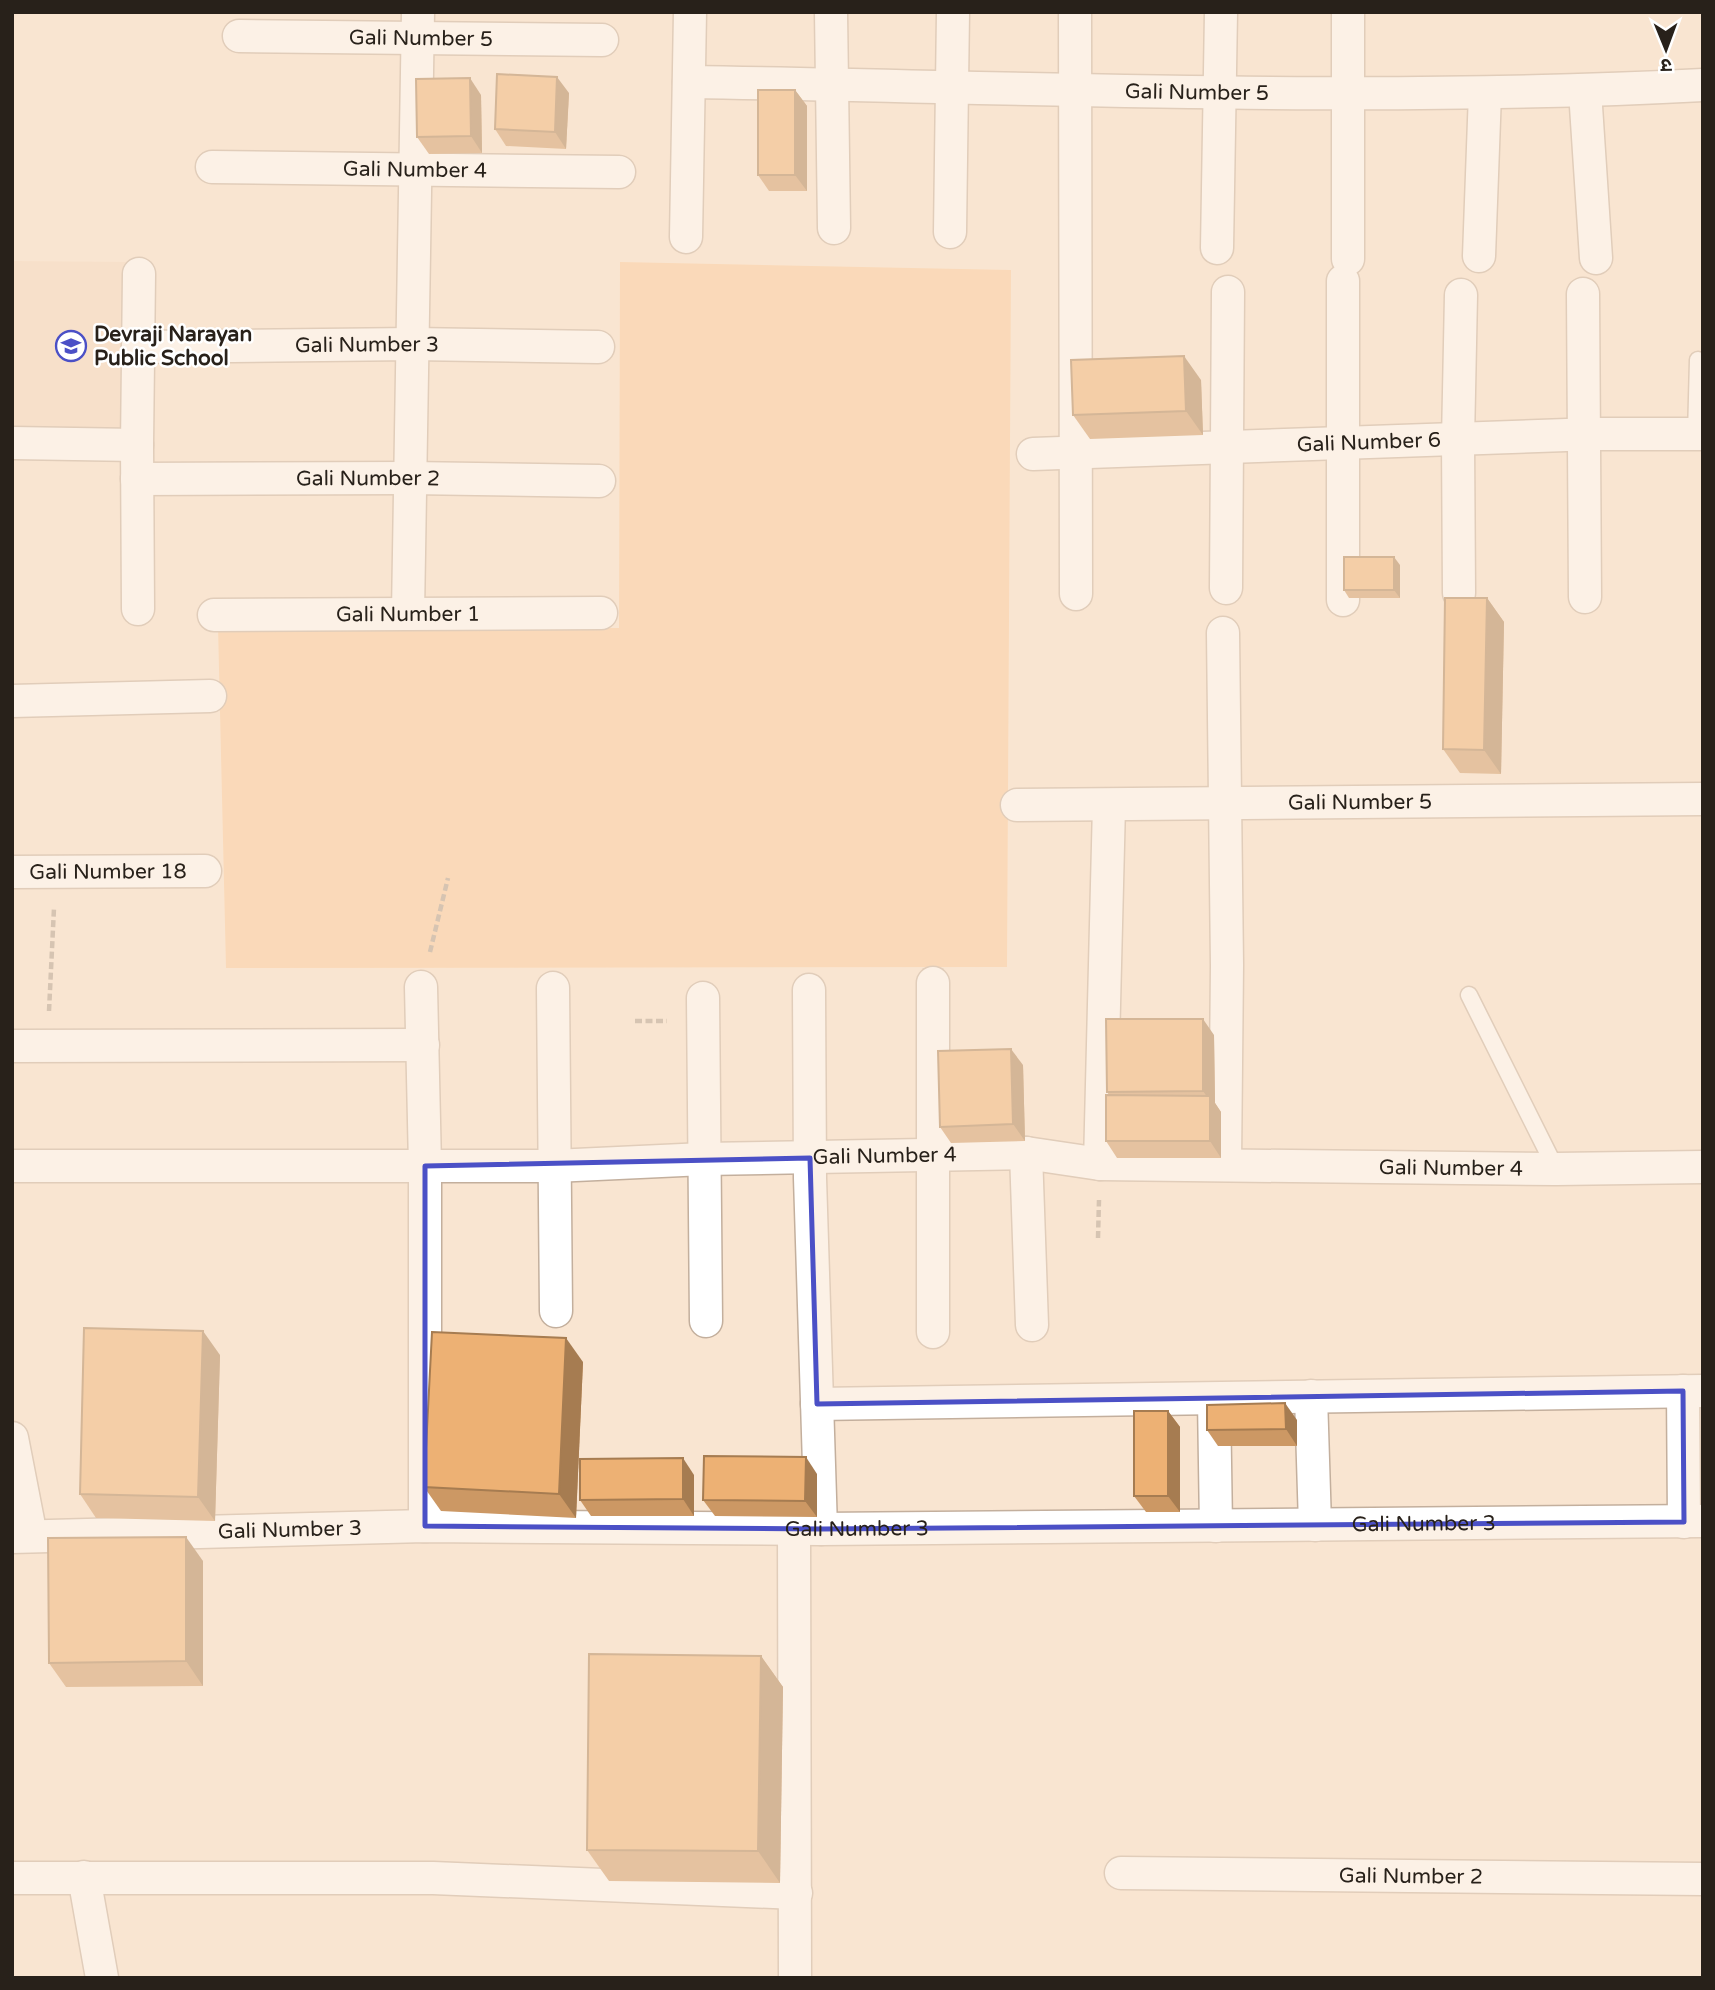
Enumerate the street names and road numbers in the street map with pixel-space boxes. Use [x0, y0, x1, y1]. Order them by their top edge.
street label: Gali Number 5 [349, 25, 493, 51]
street label: Gali Number 5 [1125, 78, 1269, 105]
street label: Gali Number 4 [343, 156, 487, 183]
street label: Gali Number 3 [295, 331, 439, 358]
street label: Gali Number 6 [1296, 427, 1441, 457]
street label: Gali Number 2 [296, 465, 440, 491]
street label: Gali Number 1 [336, 601, 480, 627]
street label: Gali Number 5 [1288, 789, 1432, 815]
street label: Gali Number 18 [29, 859, 187, 884]
street label: Gali Number 4 [812, 1142, 957, 1169]
street label: Gali Number 4 [1379, 1155, 1523, 1181]
street label: Gali Number 3 [1352, 1510, 1496, 1537]
street label: Gali Number 3 [217, 1515, 362, 1544]
street label: Gali Number 3 [785, 1516, 929, 1542]
street label: Gali Number 2 [1339, 1863, 1483, 1889]

